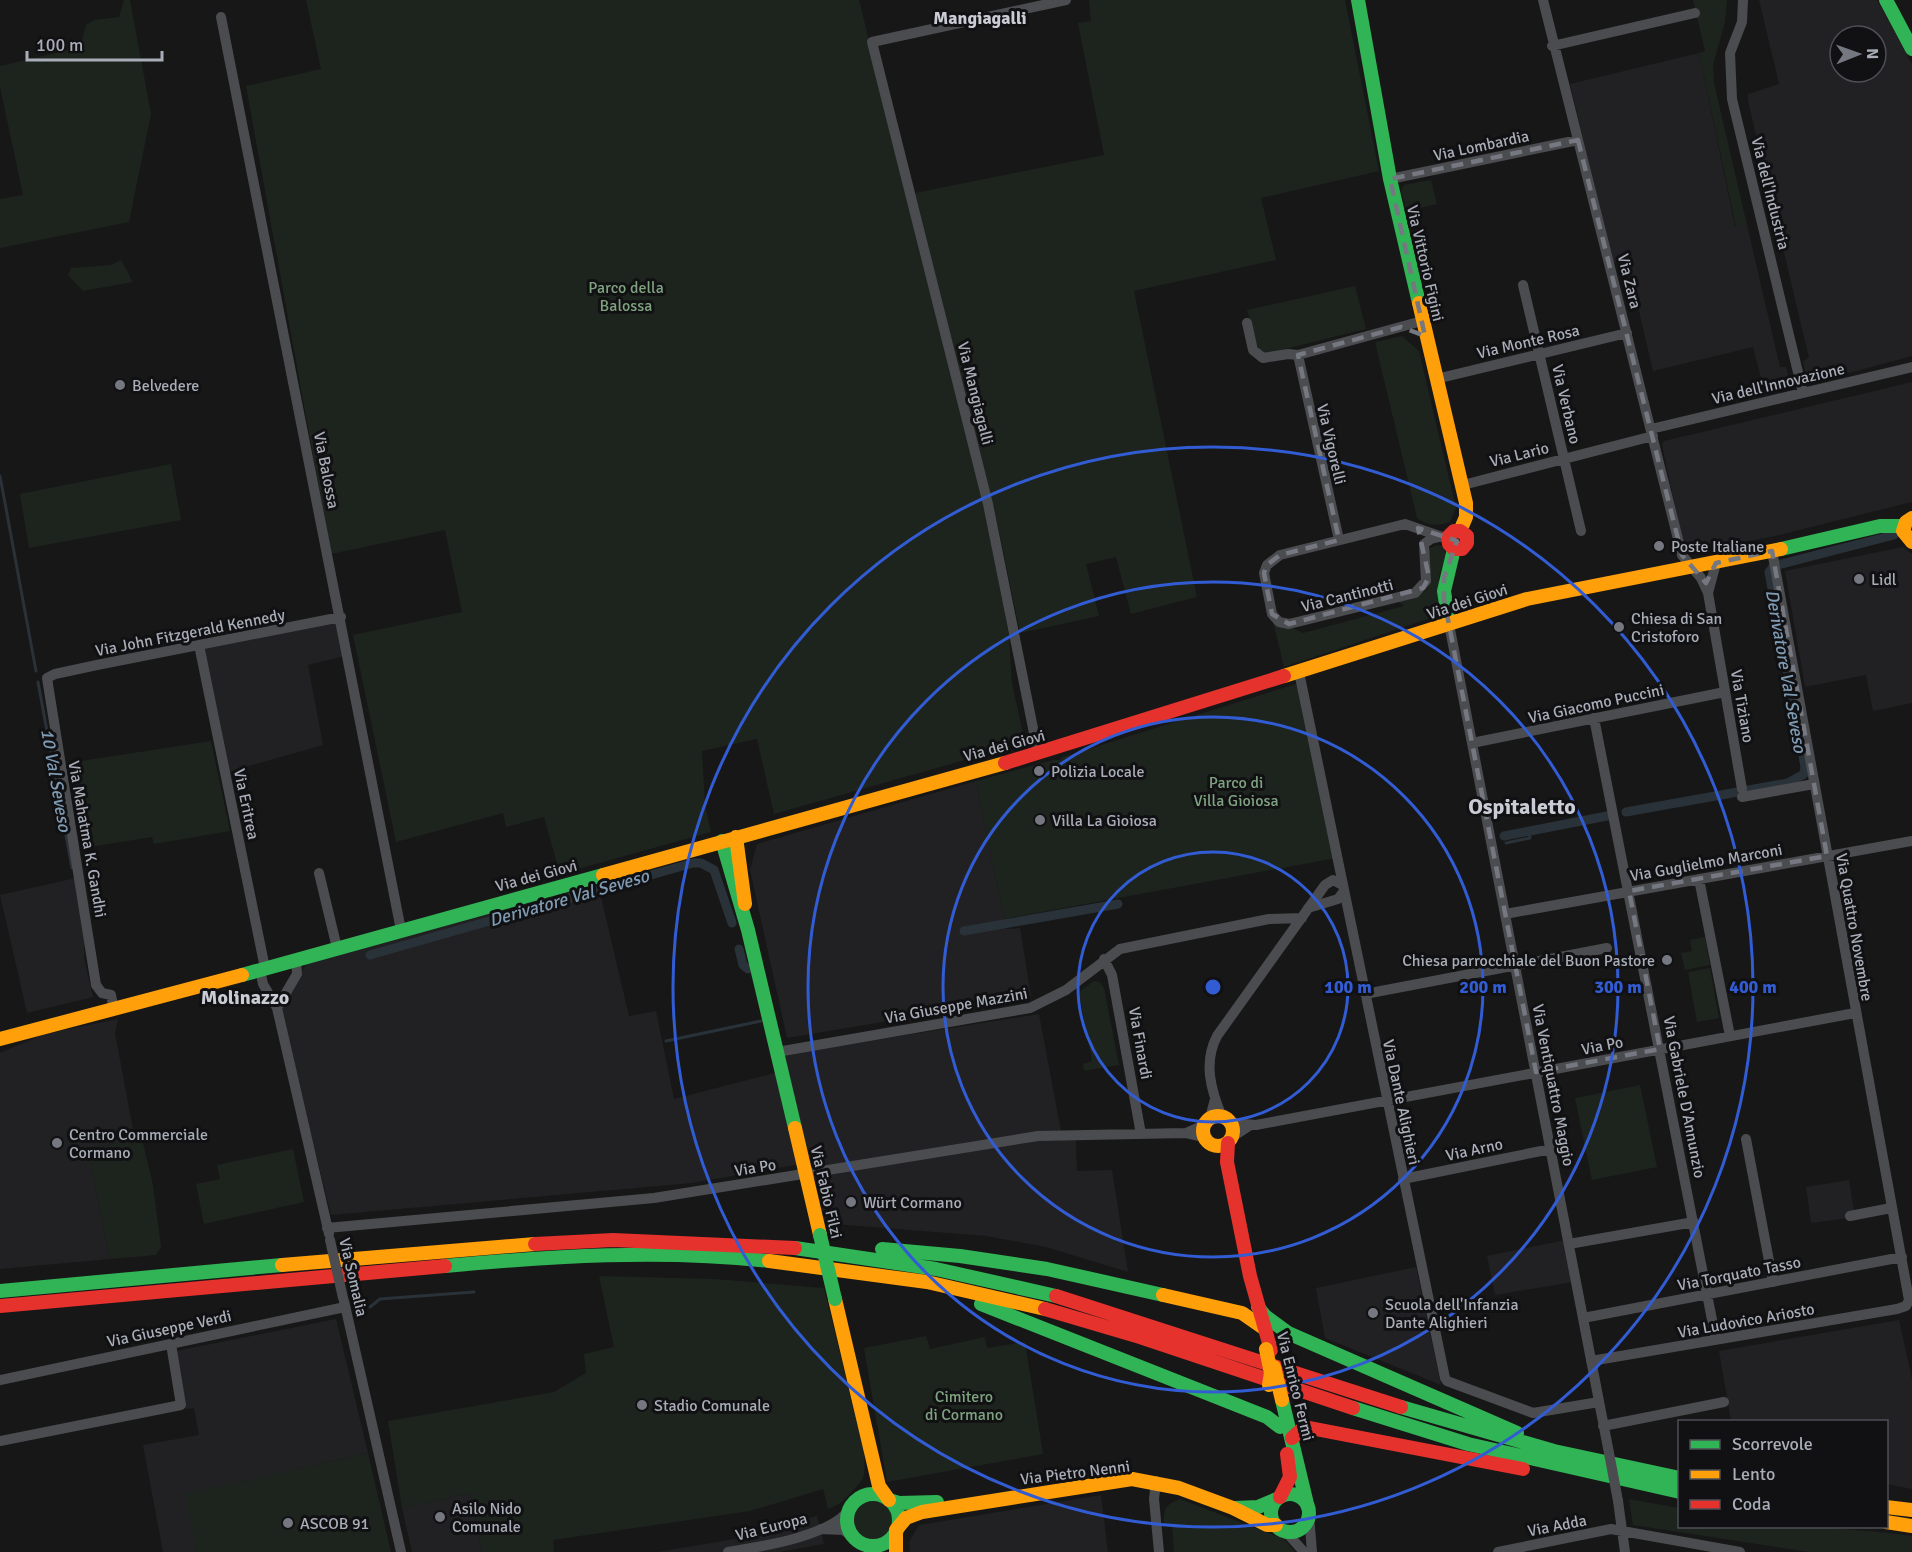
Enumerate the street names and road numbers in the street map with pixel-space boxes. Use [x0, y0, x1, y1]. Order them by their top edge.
street label: Via Lombardia [1432, 126, 1531, 166]
street label: Via dell'Industria [1746, 135, 1794, 252]
street label: Via Vittorio Figini [1402, 203, 1448, 323]
street label: Via Zara [1613, 252, 1645, 311]
street label: Via Monte Rosa [1475, 320, 1582, 364]
street label: Via Mangiagalli [953, 340, 998, 447]
street label: Via dell'Innovazione [1710, 359, 1847, 409]
street label: Via Verbano [1547, 362, 1585, 446]
street label: Via Vigorelli [1312, 402, 1350, 487]
street label: Via Balossa [309, 430, 343, 510]
street label: Via Lario [1488, 438, 1551, 472]
street label: Via Cantinotti [1299, 575, 1395, 617]
street label: Via dei Giovi [1424, 580, 1510, 624]
street label: Via John Fitzgerald Kennedy [94, 605, 287, 661]
street label: Via Tiziano [1726, 668, 1758, 744]
street label: Via Giacomo Puccini [1526, 680, 1666, 728]
street label: Via dei Giovi [961, 725, 1047, 766]
street label: Via Mahatma K. Gandhi [63, 759, 111, 919]
street label: Via Eritrea [229, 767, 263, 841]
street label: Via Guglielmo Marconi [1628, 840, 1784, 886]
street label: Via Quattro Novembre [1831, 852, 1877, 1003]
street label: Via dei Giovi [493, 855, 579, 896]
street label: Via Giuseppe Mazzini [883, 984, 1029, 1028]
street label: Via Ventiquattro Maggio [1527, 1002, 1579, 1168]
street label: Via Finardi [1124, 1005, 1156, 1081]
street label: Via Gabriele D'Annunzio [1658, 1014, 1710, 1180]
street label: Via Po [1580, 1032, 1625, 1060]
street label: Via Dante Alighieri [1378, 1038, 1424, 1167]
street label: Via Arno [1444, 1134, 1505, 1166]
street label: Via Fabio Filzi [806, 1144, 846, 1241]
street label: Via Po [733, 1155, 778, 1181]
street label: Via Somalia [334, 1236, 372, 1319]
street label: Via Torquato Tasso [1676, 1252, 1803, 1296]
street label: Via Ludovico Ariosto [1676, 1299, 1816, 1343]
street label: Via Giuseppe Verdi [105, 1306, 233, 1352]
street label: Via Enrico Fermi [1272, 1330, 1318, 1443]
street label: Via Pietro Nenni [1019, 1456, 1131, 1490]
street label: Via Europa [733, 1508, 809, 1546]
street label: Via Adda [1526, 1510, 1589, 1542]

